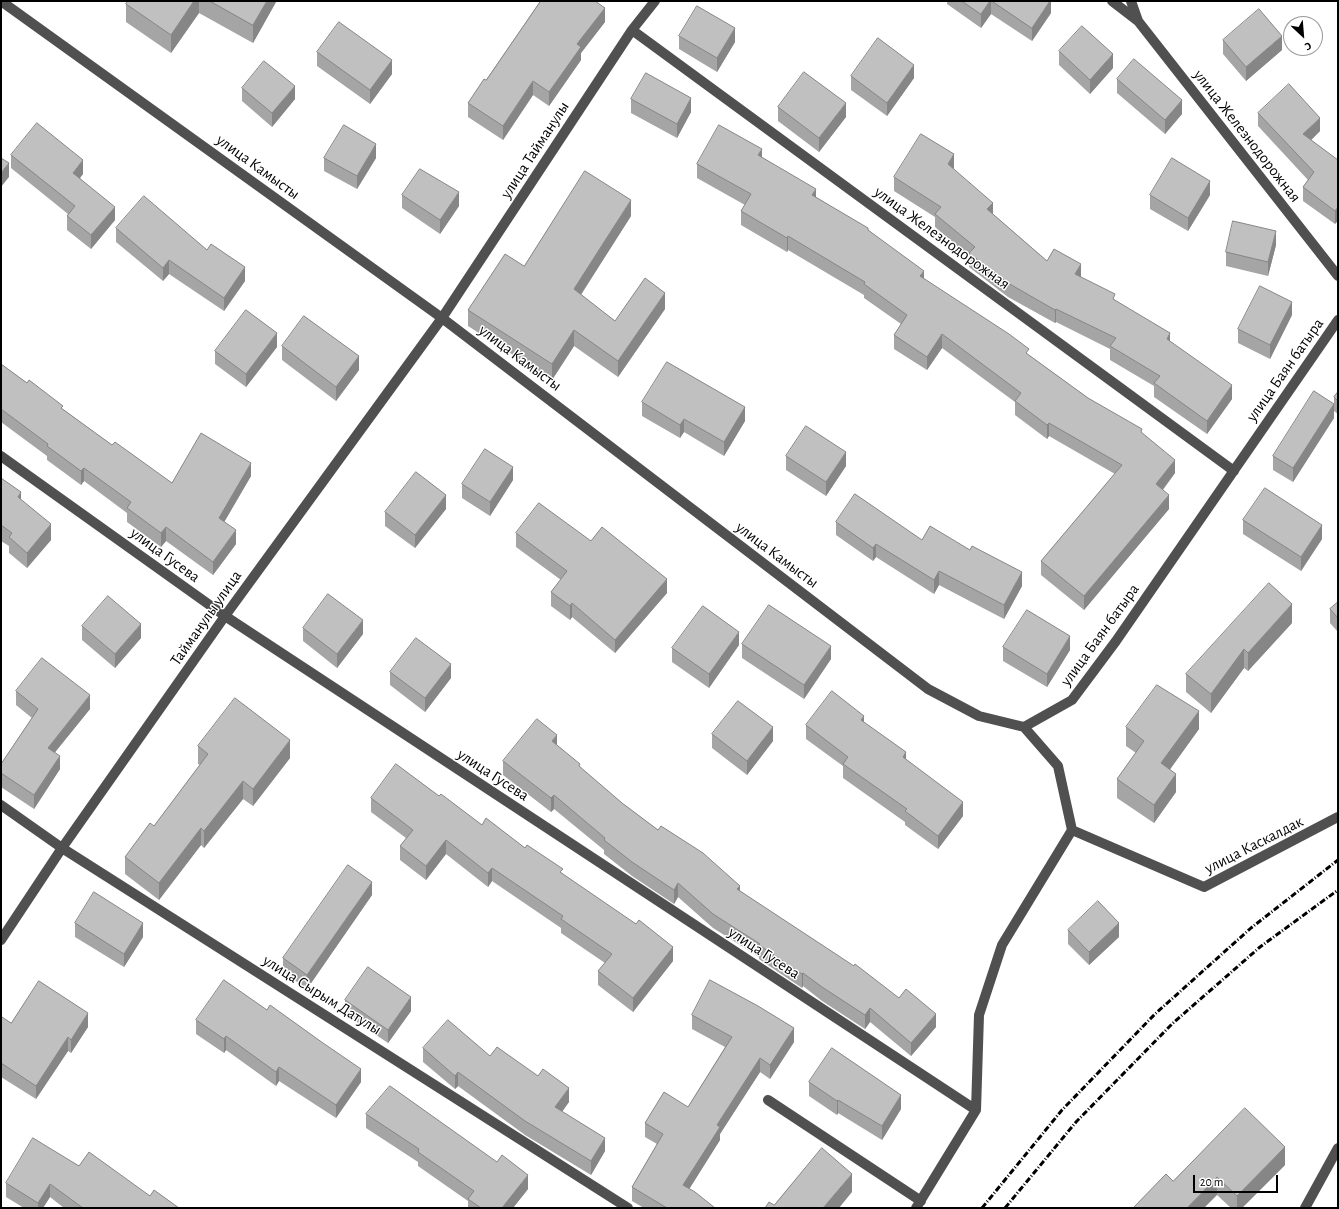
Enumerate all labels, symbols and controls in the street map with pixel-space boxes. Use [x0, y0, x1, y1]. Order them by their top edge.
north arrow [1283, 16, 1323, 56]
text: С [1303, 40, 1313, 53]
street label: улица Железнодорожная [1189, 66, 1305, 206]
street label: улица Тайманулы [497, 98, 573, 202]
street label: улица Камысты [212, 130, 304, 204]
street label: улица Железнодорожная [870, 182, 1014, 294]
street label: улица Баян батыра [1242, 315, 1328, 425]
street label: улица Камысты [475, 321, 565, 395]
street label: улица Камысты [732, 518, 822, 592]
street label: улица Гусева [126, 523, 204, 587]
street label: Тайманулы улица [166, 567, 246, 669]
street label: улица Баян батыра [1056, 580, 1144, 690]
street label: улица Гусева [454, 745, 532, 805]
street label: улица Каскалдак [1202, 812, 1306, 878]
street label: улица Гусева [725, 923, 803, 983]
street label: улица Сырым Датулы [259, 951, 385, 1039]
scale bar [1195, 1167, 1280, 1193]
text: 20 m [1200, 1176, 1223, 1188]

